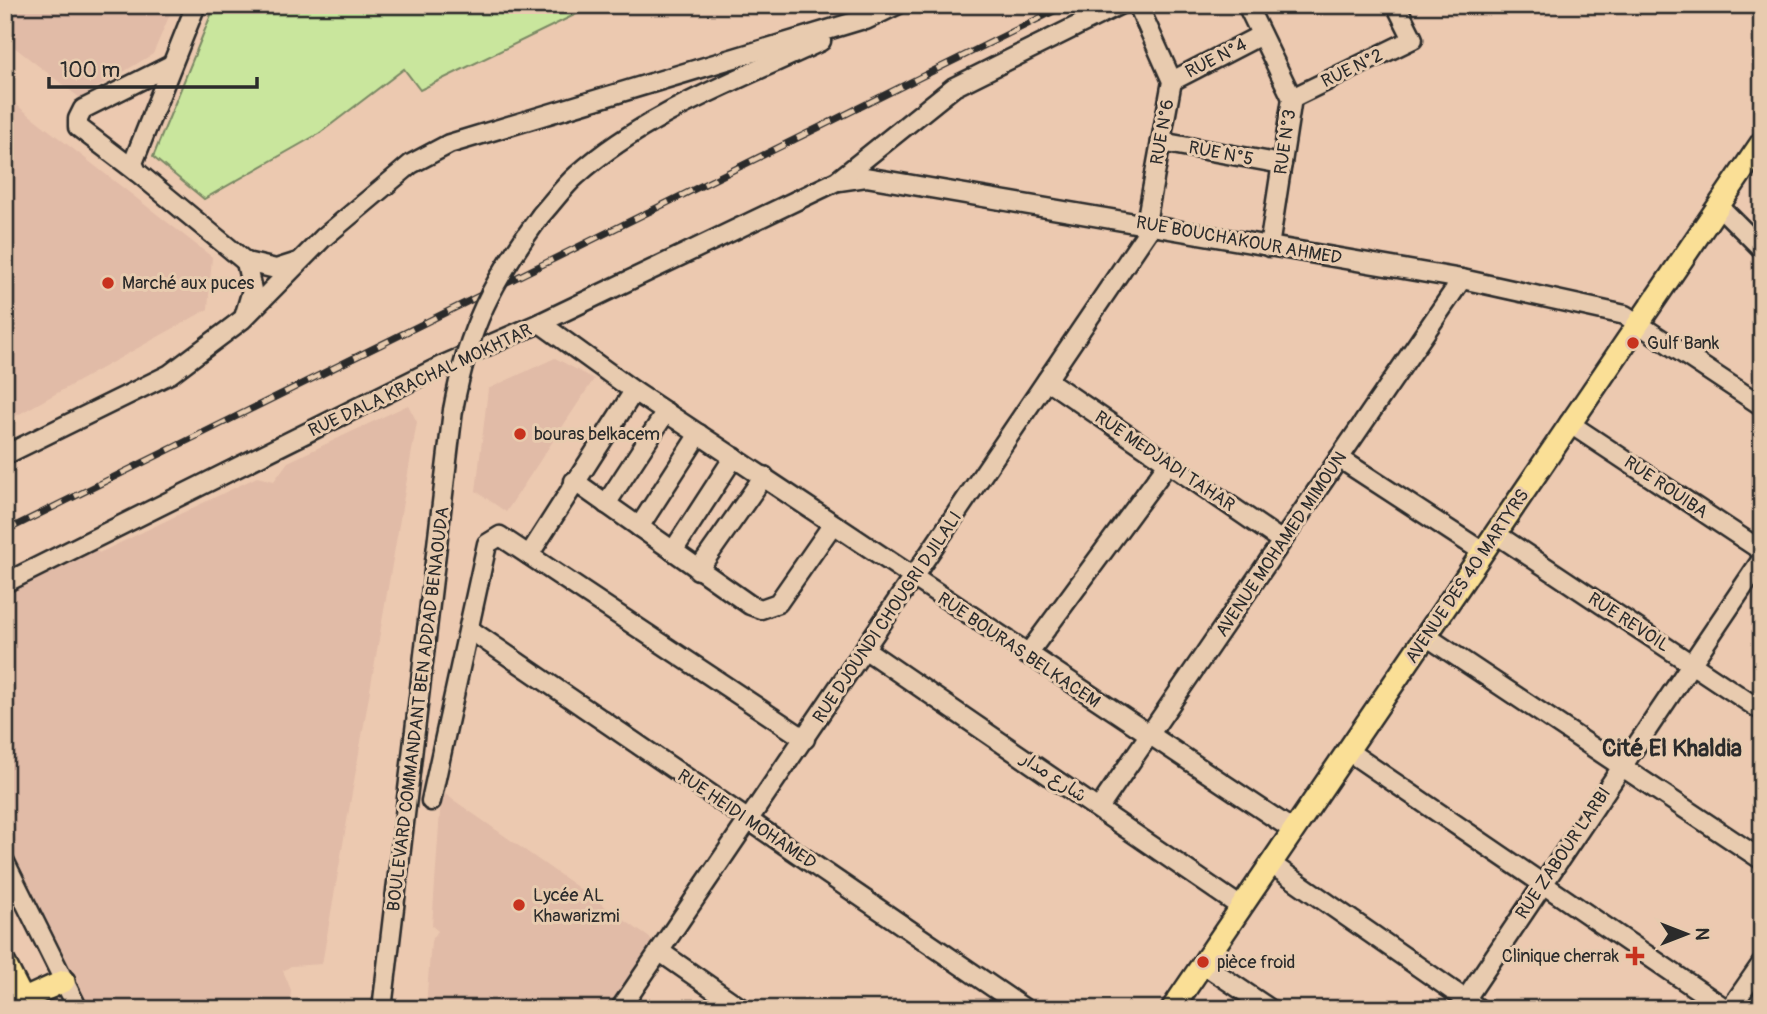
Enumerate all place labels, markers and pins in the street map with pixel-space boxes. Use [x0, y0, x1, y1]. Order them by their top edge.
place label: Marché aux puces [122, 272, 254, 295]
marker: Marché aux puces [100, 275, 116, 291]
place label: Gulf Bank [1647, 332, 1720, 355]
marker: Gulf Bank [1625, 335, 1641, 351]
place label: bouras belkacem [534, 423, 660, 446]
marker: bouras belkacem [512, 426, 528, 442]
place label: Lycée AL Khawarizmi [533, 884, 619, 928]
marker: Lycée AL Khawarizmi [511, 897, 527, 913]
place label: Clinique cherrak [1502, 945, 1619, 968]
marker: Clinique cherrak [1625, 946, 1645, 966]
place label: pièce froid [1217, 951, 1295, 974]
marker: pièce froid [1195, 954, 1211, 970]

